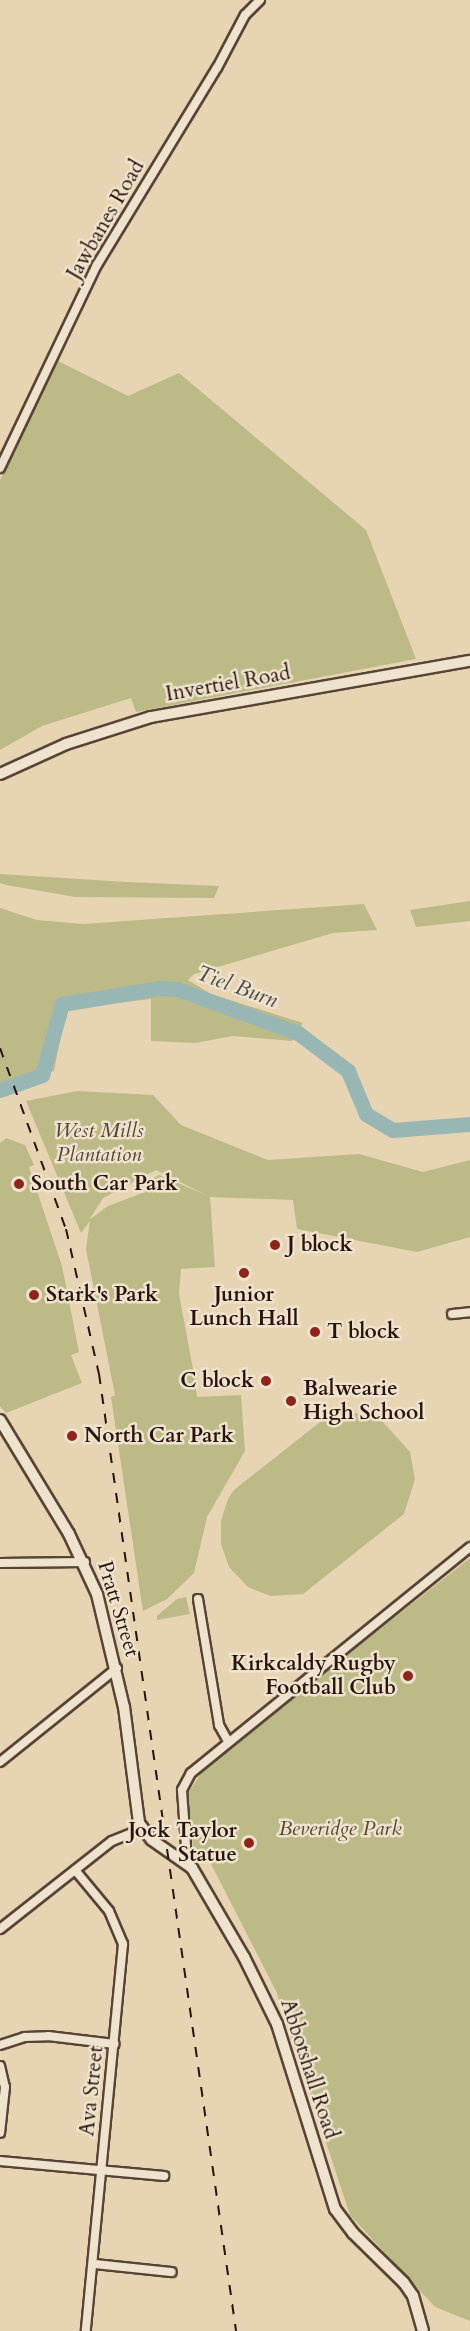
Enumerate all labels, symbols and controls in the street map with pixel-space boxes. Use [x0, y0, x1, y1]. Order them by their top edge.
street label: Jawbanes Road [62, 156, 150, 284]
street label: Invertiel Road [164, 661, 292, 707]
water label: Tiel Burn [193, 960, 281, 1014]
park label: West Mills Plantation [54, 1118, 144, 1168]
place label: South Car Park [31, 1171, 178, 1197]
marker: South Car Park [12, 1177, 26, 1191]
place label: J block [287, 1232, 353, 1258]
marker: J block [268, 1238, 282, 1252]
marker: Junior Lunch Hall [237, 1266, 251, 1280]
place label: Stark's Park [46, 1282, 158, 1308]
place label: Junior Lunch Hall [189, 1282, 299, 1332]
marker: Stark's Park [27, 1288, 41, 1302]
place label: T block [327, 1319, 400, 1345]
marker: T block [308, 1325, 322, 1339]
place label: C block [180, 1368, 254, 1394]
marker: C block [259, 1374, 273, 1388]
place label: Balwearie High School [303, 1376, 424, 1426]
marker: Balwearie High School [284, 1394, 298, 1408]
place label: North Car Park [84, 1423, 234, 1449]
marker: North Car Park [65, 1429, 79, 1443]
street label: Pratt Street [92, 1558, 144, 1660]
place label: Kirkcaldy Rugby Football Club [231, 1651, 396, 1701]
marker: Kirkcaldy Rugby Football Club [401, 1669, 415, 1683]
park label: Beveridge Park [278, 1816, 402, 1842]
place label: Jock Taylor Statue [128, 1818, 237, 1868]
marker: Jock Taylor Statue [242, 1836, 256, 1850]
street label: Abbotshall Road [275, 1996, 343, 2142]
street label: Ava Street [75, 2045, 109, 2137]

